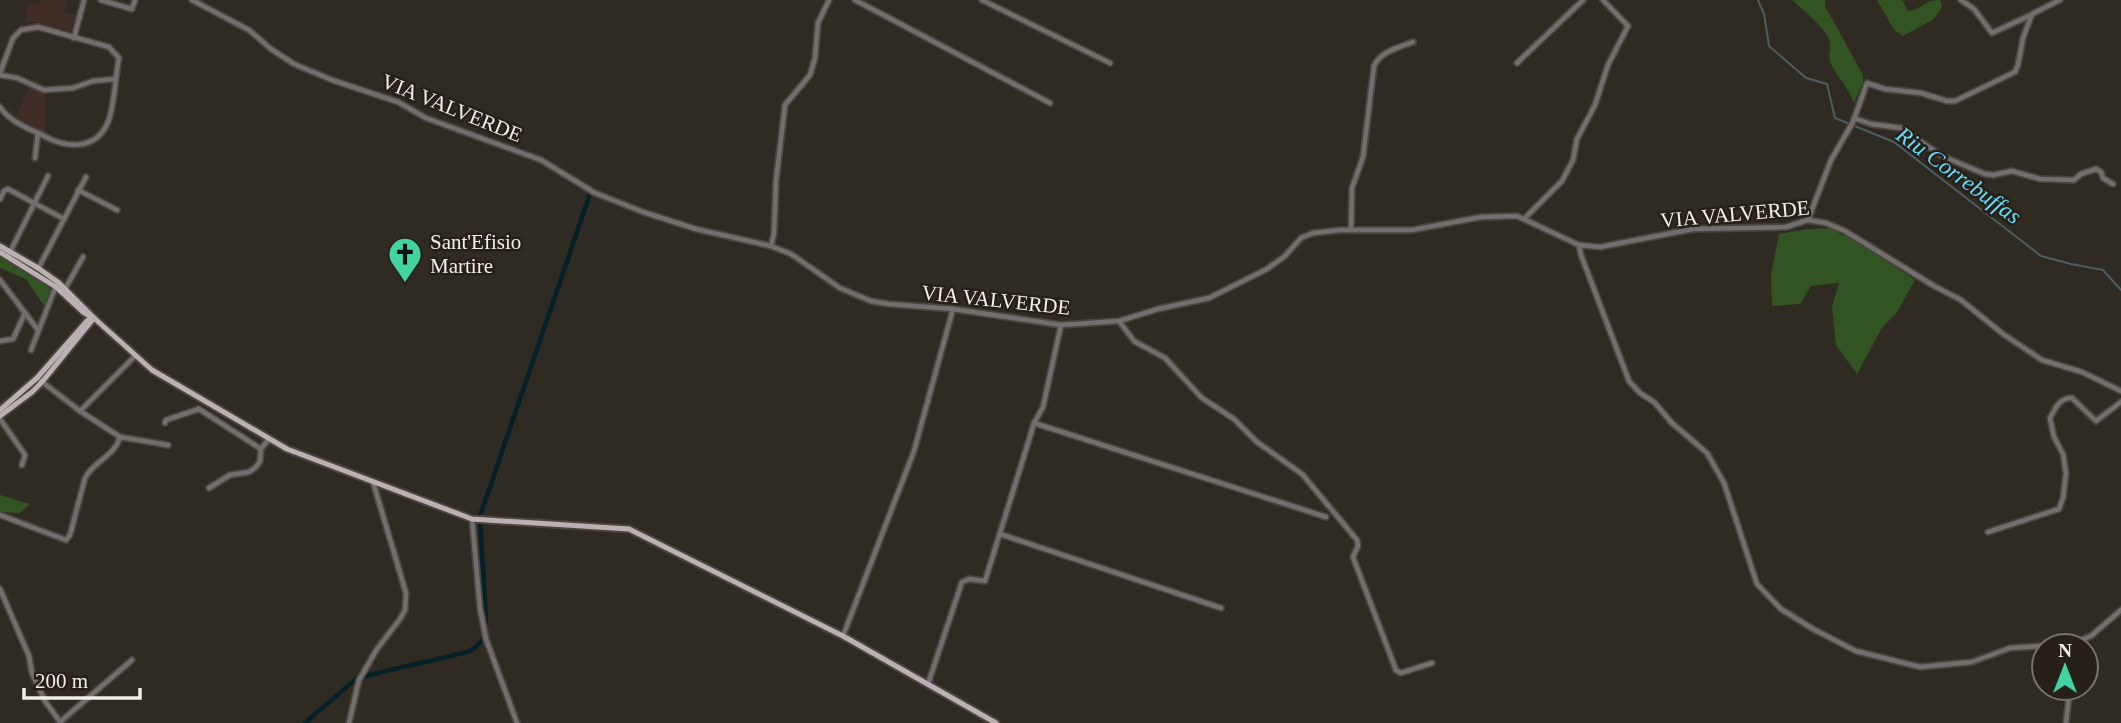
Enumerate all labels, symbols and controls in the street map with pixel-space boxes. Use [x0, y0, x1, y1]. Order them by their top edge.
street label: VIA VALVERDE [378, 69, 526, 147]
water label: Riu Correbuffas [1891, 121, 2026, 229]
street label: VIA VALVERDE [1659, 196, 1811, 232]
place label: Sant'Efisio Martire [430, 230, 521, 278]
church icon: Sant'Efisio Martire [386, 235, 424, 284]
street label: VIA VALVERDE [920, 280, 1072, 320]
north arrow [2030, 632, 2100, 702]
text: N [2058, 640, 2072, 661]
scale bar [24, 656, 140, 700]
text: 200 m [35, 669, 88, 693]

